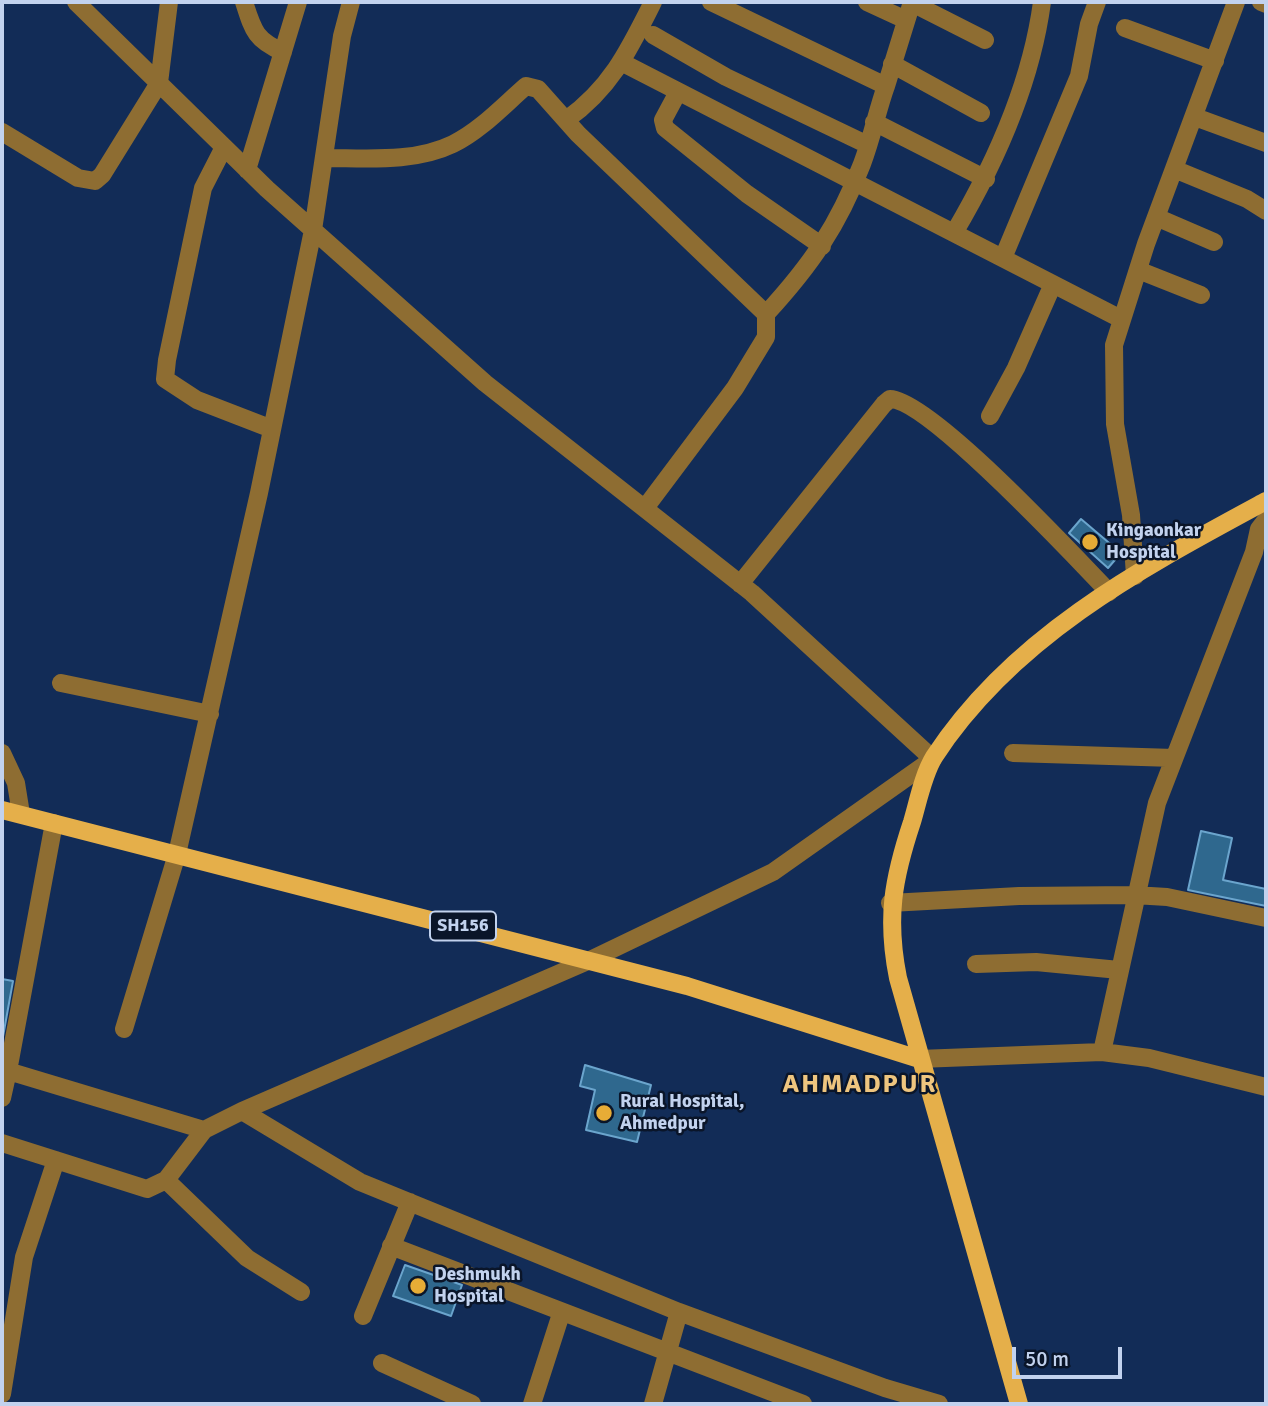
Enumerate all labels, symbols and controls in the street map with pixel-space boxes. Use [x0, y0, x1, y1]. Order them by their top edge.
place label: Kingaonkar Hospital [1106, 520, 1201, 564]
marker: Kingaonkar Hospital [1080, 532, 1100, 552]
road number: SH156 [430, 911, 496, 940]
district label: AHMADPUR [784, 1069, 936, 1101]
place label: Rural Hospital, Ahmedpur [620, 1091, 745, 1135]
marker: Rural Hospital, Ahmedpur [594, 1103, 614, 1123]
place label: Deshmukh Hospital [434, 1264, 521, 1308]
marker: Deshmukh Hospital [408, 1276, 428, 1296]
scale bar [1016, 1332, 1126, 1376]
text: 50 m [1025, 1346, 1069, 1372]

